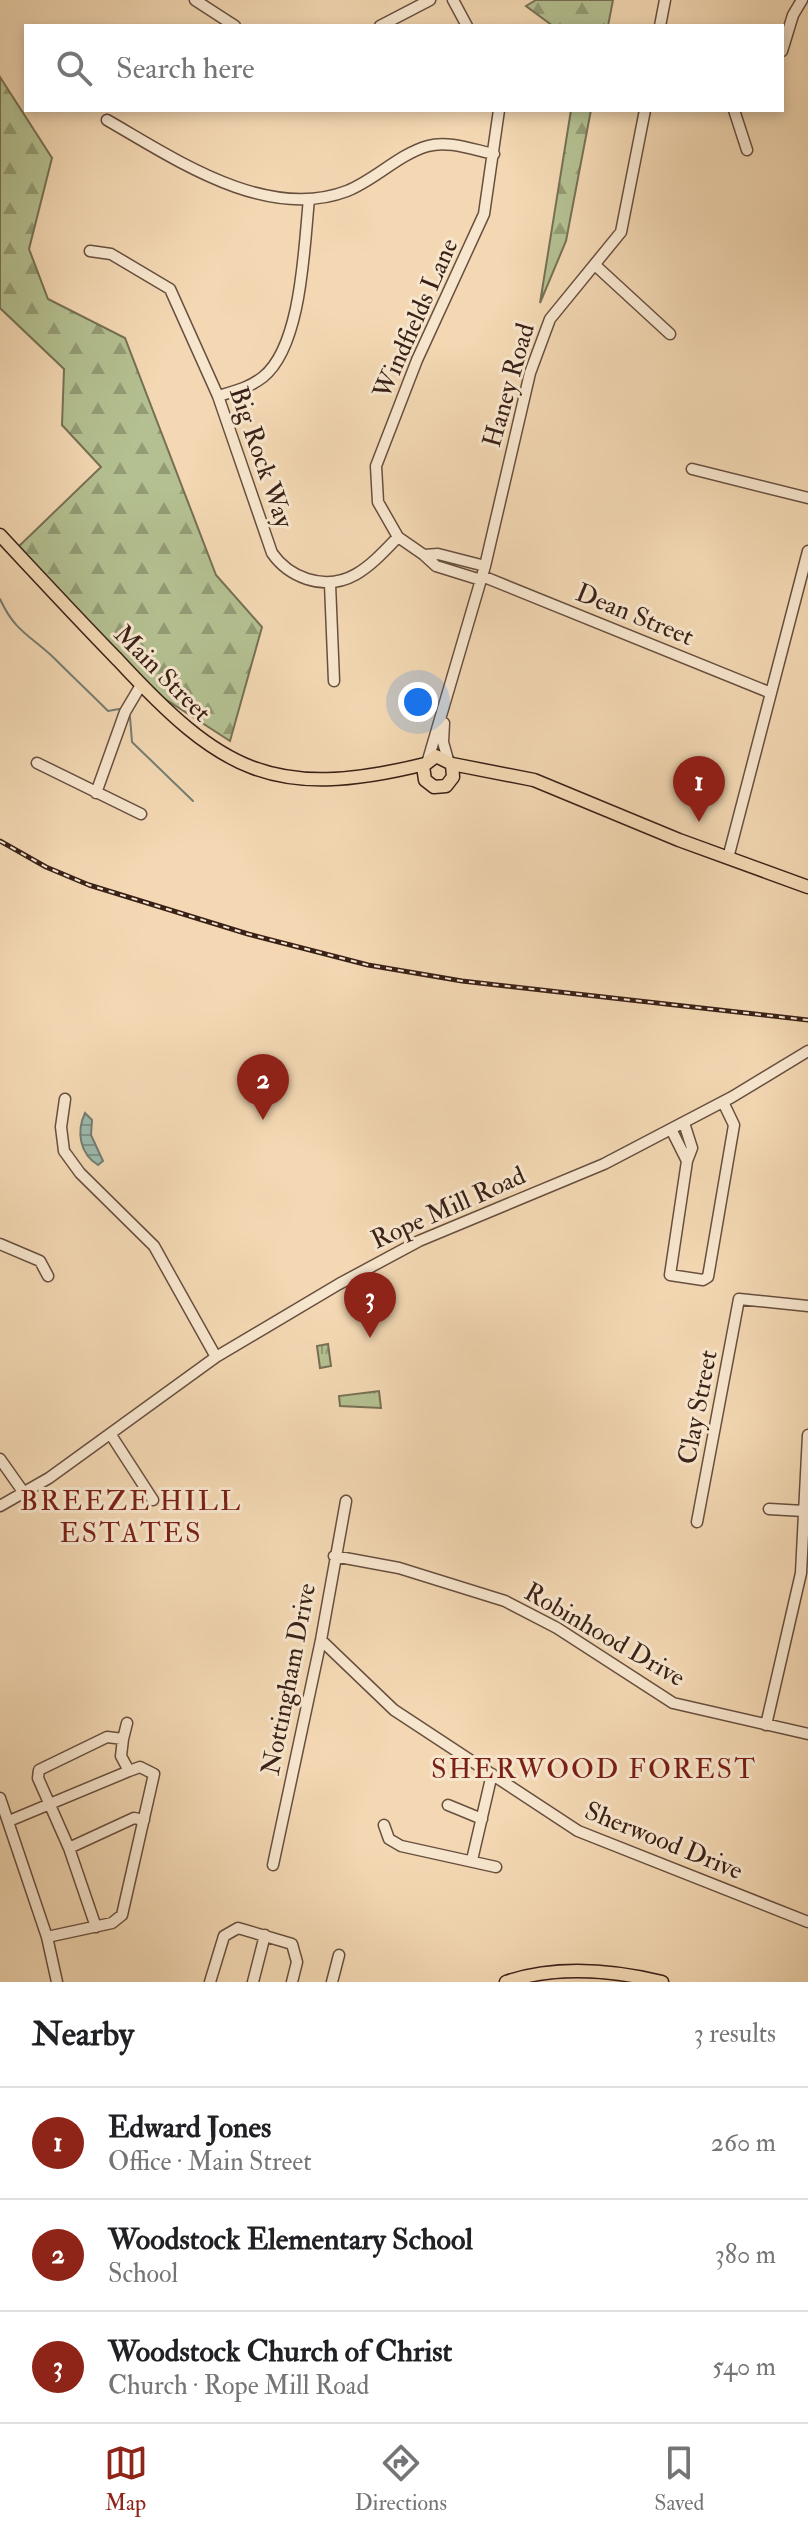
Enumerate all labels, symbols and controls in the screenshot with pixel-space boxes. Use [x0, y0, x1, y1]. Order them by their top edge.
search box [24, 24, 784, 112]
icon: search [52, 46, 96, 90]
text: Search here [116, 50, 255, 87]
street label: Windfields Lane [366, 233, 466, 404]
street label: Haney Road [476, 319, 542, 451]
street label: Big Rock Way [222, 382, 300, 533]
street label: Dean Street [571, 577, 698, 653]
street label: Main Street [107, 618, 218, 729]
your location [398, 682, 438, 722]
pin: 1 [673, 756, 725, 822]
pin: 2 [237, 1054, 289, 1120]
street label: Rope Mill Road [366, 1160, 531, 1257]
pin: 3 [344, 1272, 396, 1338]
street label: Clay Street [671, 1347, 725, 1467]
district label: BREEZE HILL ESTATES [20, 1484, 242, 1551]
street label: Robinhood Drive [518, 1576, 691, 1694]
street label: Nottingham Drive [255, 1580, 323, 1778]
district label: SHERWOOD FOREST [431, 1752, 757, 1787]
street label: Sherwood Drive [580, 1795, 747, 1887]
text: Nearby [32, 2013, 134, 2056]
text: 3 results [694, 2018, 776, 2050]
text: Edward Jones [108, 2109, 271, 2146]
text: 1 [53, 2127, 63, 2159]
text: 260 m [711, 2127, 776, 2159]
text: Office · Main Street [108, 2146, 312, 2178]
text: Woodstock Elementary School [108, 2221, 473, 2258]
text: 2 [51, 2239, 65, 2271]
text: 380 m [715, 2239, 776, 2271]
text: School [108, 2258, 178, 2290]
text: Woodstock Church of Christ [108, 2333, 452, 2370]
text: 3 [53, 2351, 63, 2383]
text: 540 m [712, 2351, 776, 2383]
text: Church · Rope Mill Road [108, 2370, 369, 2402]
tab: Map [104, 2441, 148, 2517]
tab: Directions [355, 2441, 447, 2517]
tab: Saved [654, 2441, 704, 2517]

